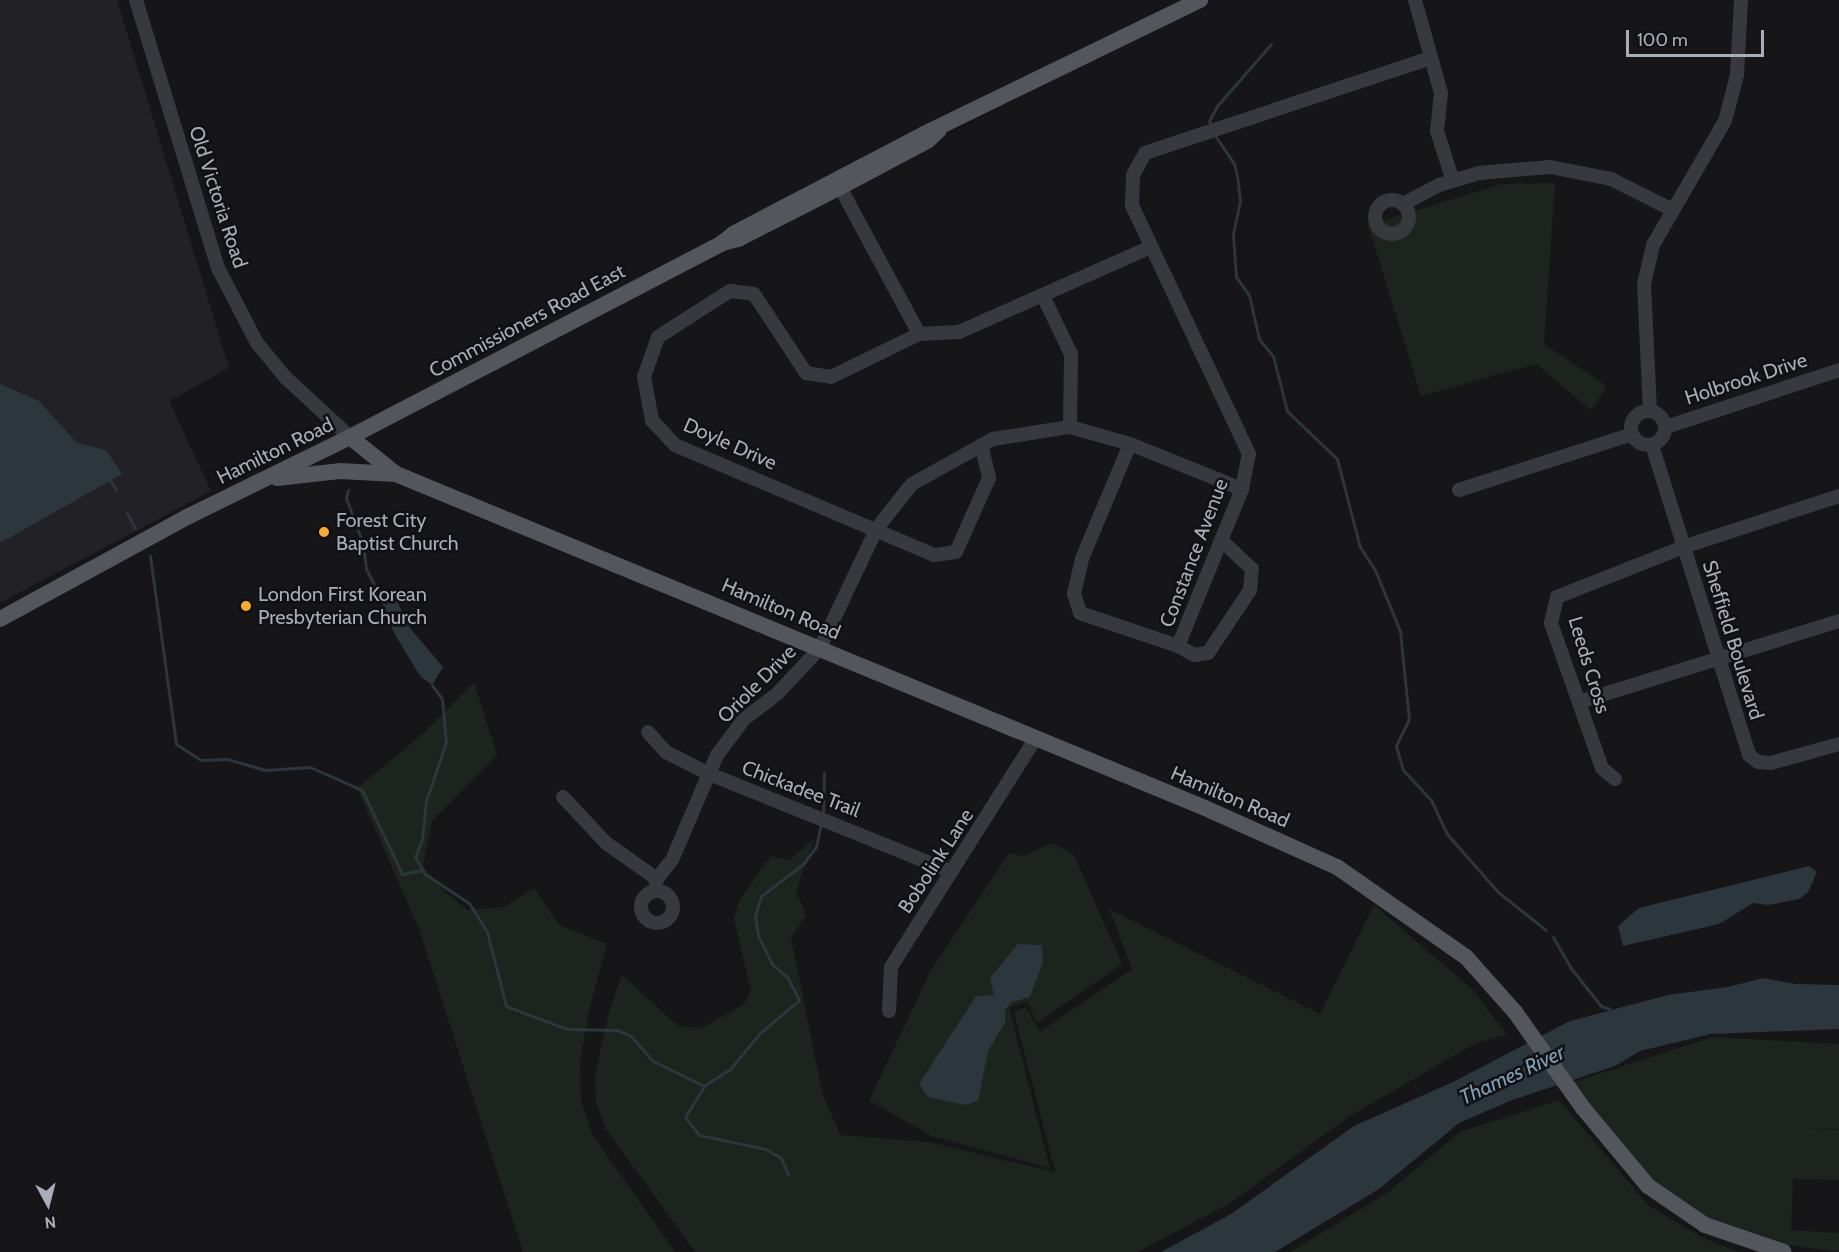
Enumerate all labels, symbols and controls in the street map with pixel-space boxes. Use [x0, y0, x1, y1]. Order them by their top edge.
scale bar [1629, 18, 1767, 56]
text: 100 m [1637, 29, 1688, 51]
street label: Old Victoria Road [184, 123, 252, 271]
street label: Commissioners Road East [425, 259, 629, 383]
street label: Holbrook Drive [1682, 348, 1810, 410]
street label: Hamilton Road [213, 412, 337, 490]
street label: Doyle Drive [680, 413, 780, 475]
street label: Constance Avenue [1155, 475, 1233, 631]
place label: Forest City Baptist Church [336, 508, 459, 555]
marker: Forest City Baptist Church [317, 525, 331, 539]
street label: Sheffield Boulevard [1697, 557, 1769, 723]
street label: Hamilton Road [718, 573, 844, 645]
place label: London First Korean Presbyterian Church [258, 582, 427, 629]
marker: London First Korean Presbyterian Church [239, 599, 253, 613]
street label: Leeds Cross [1563, 614, 1615, 716]
street label: Oriole Drive [713, 640, 801, 728]
street label: Chickadee Trail [739, 755, 863, 823]
street label: Hamilton Road [1167, 761, 1293, 833]
street label: Bobolink Lane [893, 804, 979, 918]
water label: Thames River [1455, 1040, 1569, 1110]
north arrow [18, 1174, 78, 1234]
text: N [43, 1212, 57, 1232]

